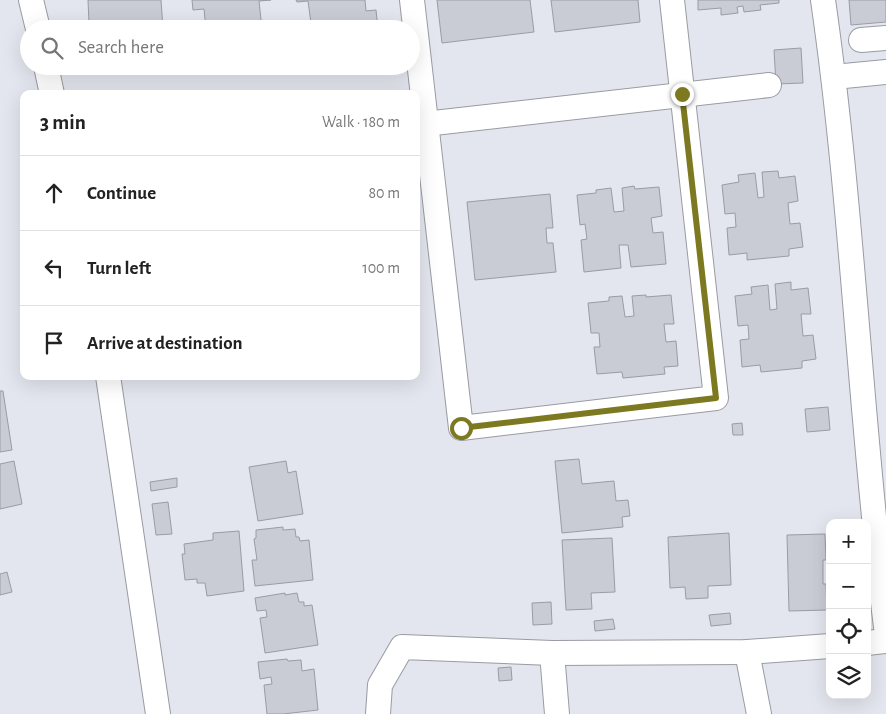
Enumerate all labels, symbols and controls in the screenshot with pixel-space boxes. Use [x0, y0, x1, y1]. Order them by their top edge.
search box [20, 20, 420, 75]
icon: search [38, 34, 66, 62]
text: Search here [78, 38, 164, 57]
route end [671, 83, 694, 106]
text: 3 min [40, 112, 86, 133]
text: Walk · 180 m [322, 114, 400, 130]
icon: ahead [40, 179, 68, 207]
text: Continue [87, 184, 156, 203]
text: 80 m [369, 185, 400, 201]
icon: left [40, 254, 68, 282]
text: Turn left [87, 259, 151, 278]
text: 100 m [362, 260, 400, 276]
icon: arrive [40, 329, 68, 357]
text: Arrive at destination [87, 334, 243, 353]
route start [450, 417, 473, 440]
map controls [826, 519, 871, 699]
button: + [826, 519, 871, 564]
button: − [826, 564, 871, 609]
button: locate [826, 609, 871, 654]
button: layers [826, 654, 871, 699]

